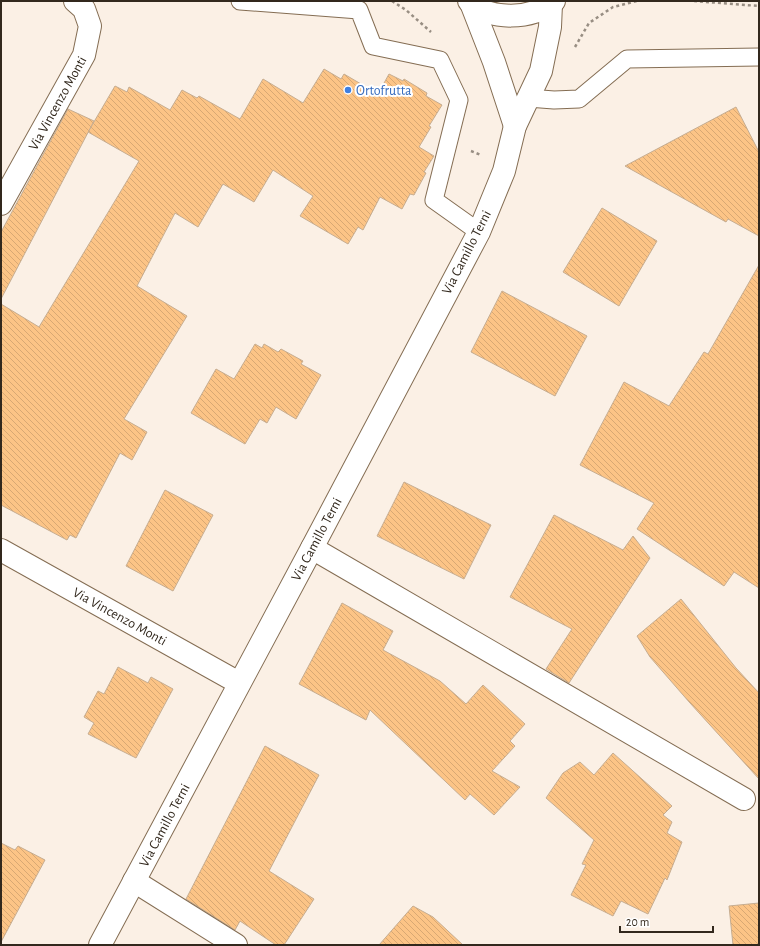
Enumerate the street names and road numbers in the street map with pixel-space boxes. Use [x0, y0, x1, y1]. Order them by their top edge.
street label: Via Vincenzo Monti [26, 54, 89, 153]
street label: Via Camillo Terni [440, 208, 494, 297]
street label: Via Camillo Terni [289, 496, 345, 583]
street label: Via Vincenzo Monti [70, 585, 169, 648]
street label: Via Camillo Terni [137, 782, 193, 869]

